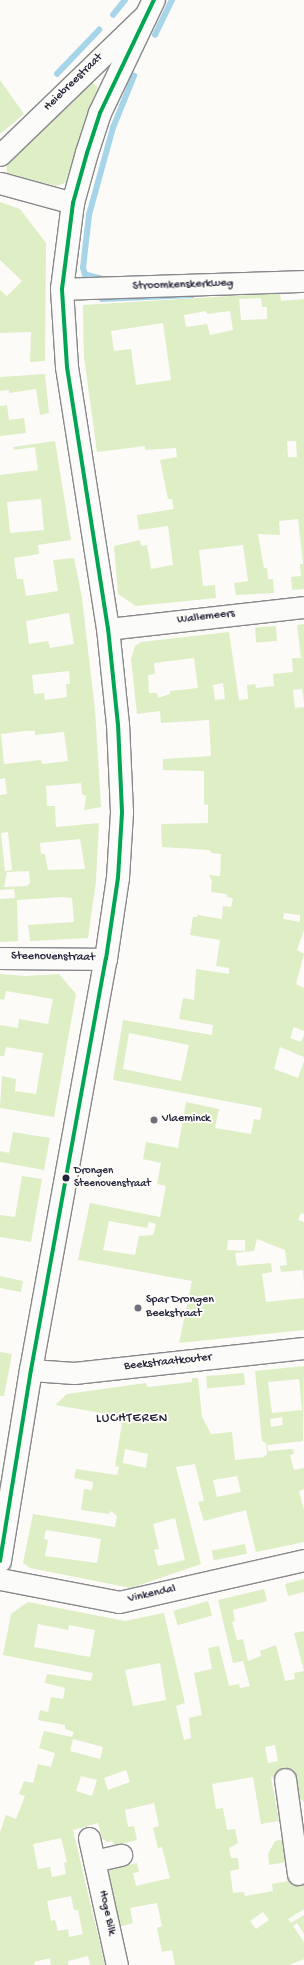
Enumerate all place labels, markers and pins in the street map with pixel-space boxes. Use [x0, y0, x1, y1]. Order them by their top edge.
place label: Vlaeminck [162, 1113, 210, 1127]
marker: Vlaeminck [149, 1115, 159, 1125]
place label: Drongen Steenovenstraat [74, 1165, 151, 1191]
marker: Drongen Steenovenstraat [61, 1173, 71, 1183]
place label: Spar Drongen Beekstraat [146, 1294, 214, 1322]
marker: Spar Drongen Beekstraat [133, 1303, 143, 1313]

